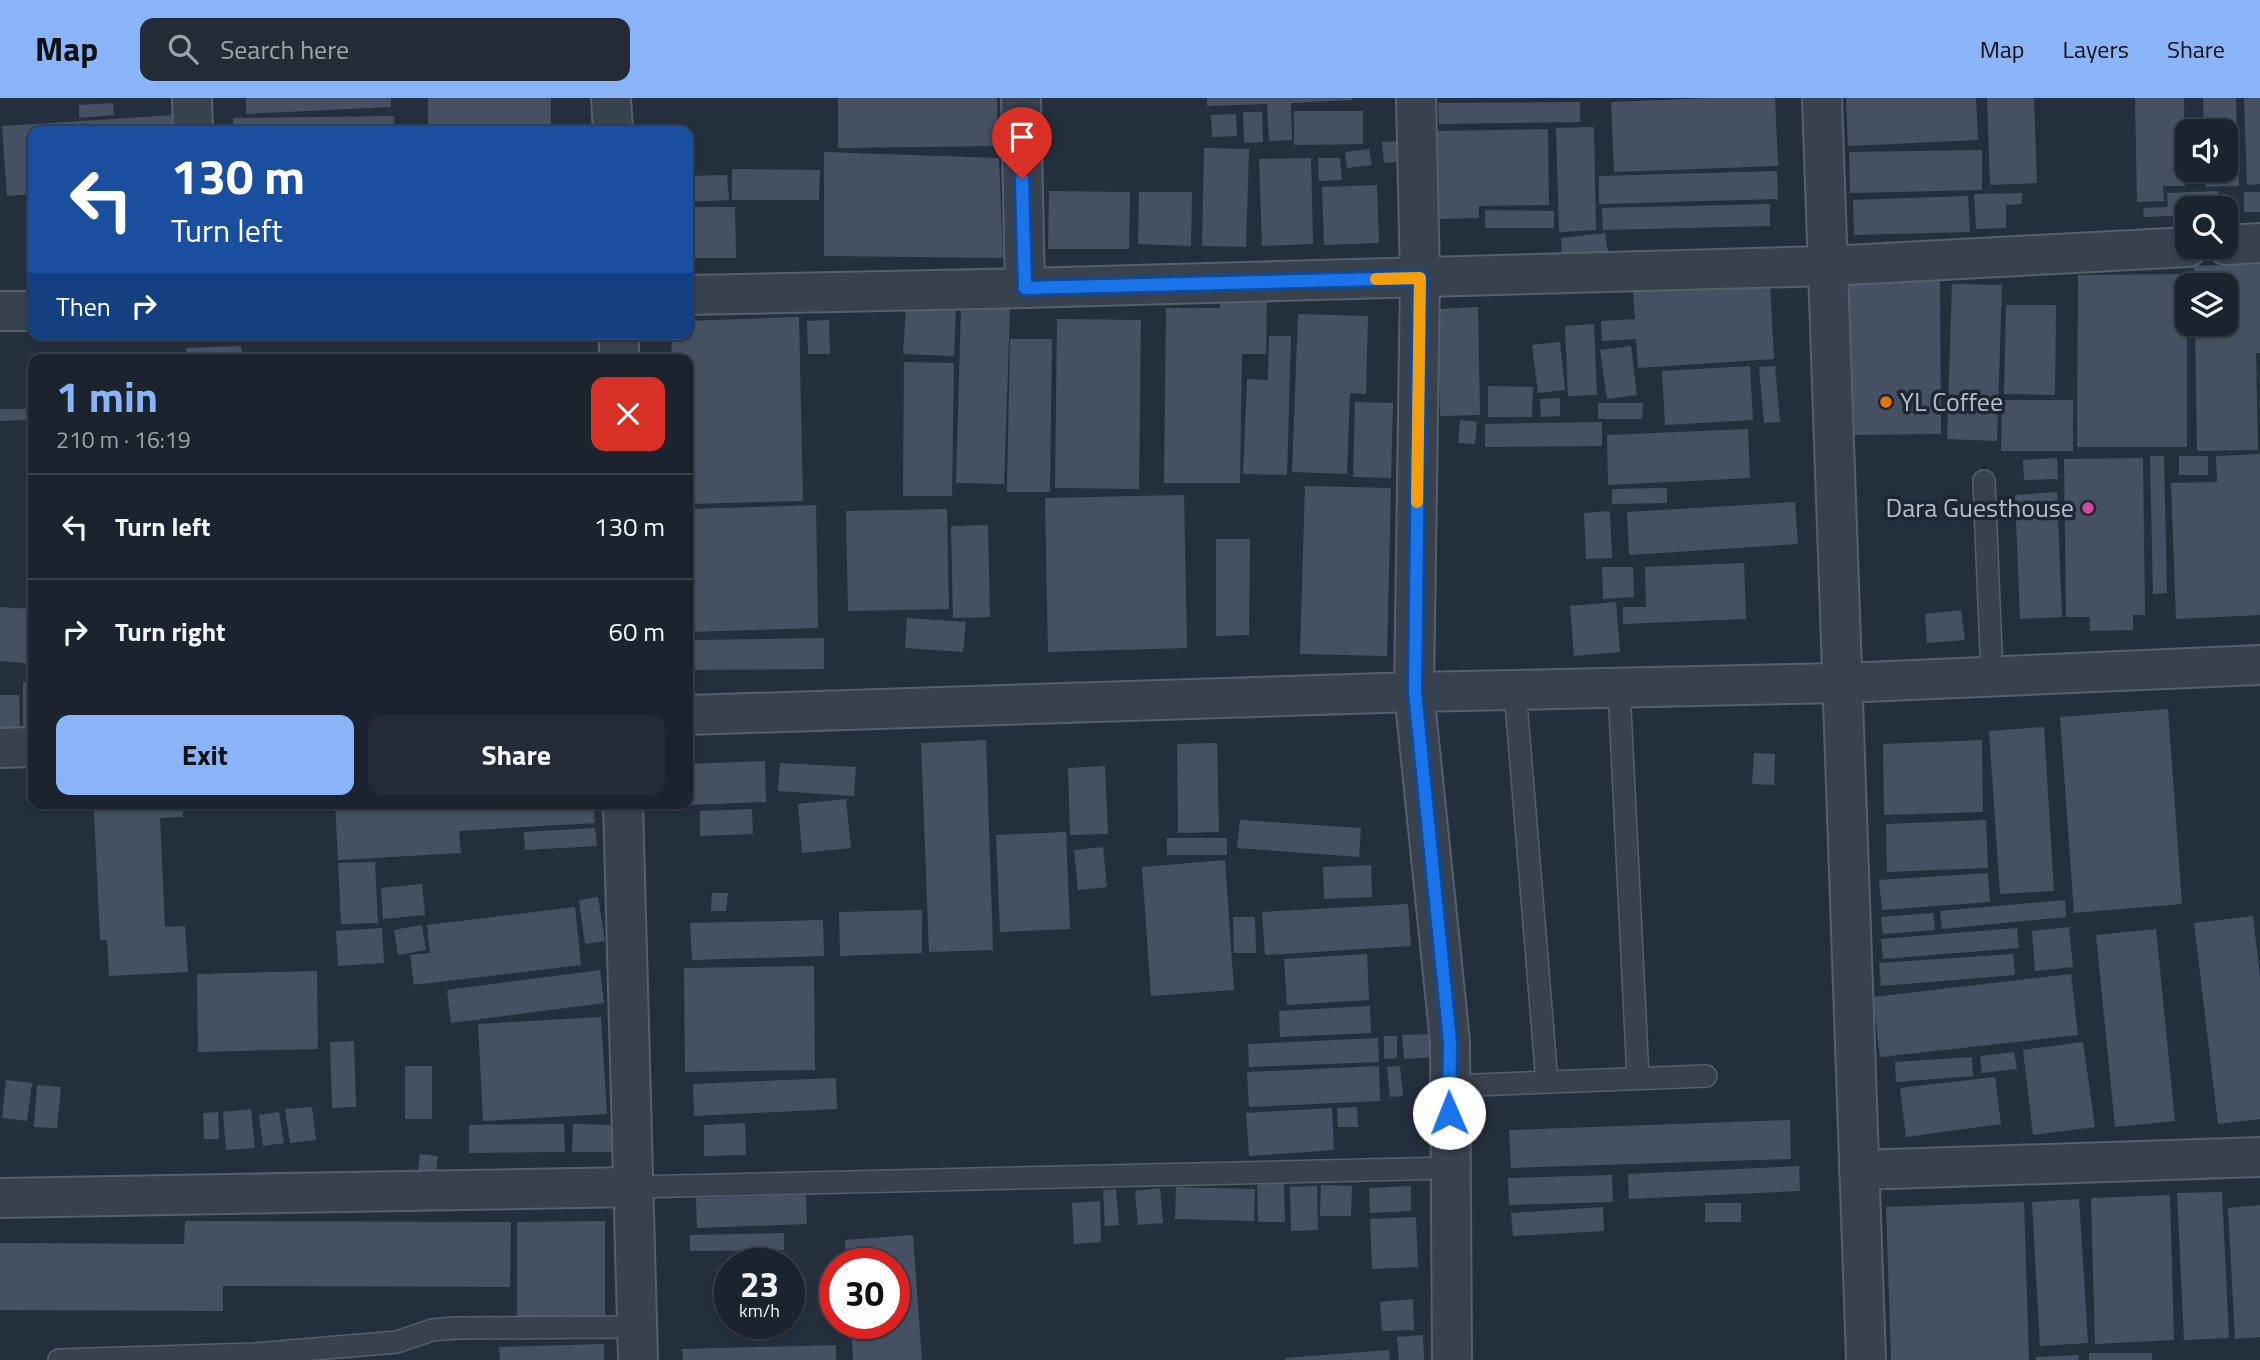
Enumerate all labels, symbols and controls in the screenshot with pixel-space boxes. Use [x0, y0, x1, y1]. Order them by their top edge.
search box [140, 18, 630, 81]
text: Map [35, 24, 98, 74]
icon: search [164, 30, 202, 68]
text: Search here [220, 30, 349, 69]
text: Map [1980, 31, 2025, 67]
text: Layers [2063, 31, 2129, 67]
text: Share [2167, 31, 2225, 67]
pin [992, 107, 1052, 179]
icon: arrive [1003, 118, 1041, 156]
map controls [2175, 119, 2238, 336]
button: sound [2175, 119, 2238, 182]
text: 130 m [171, 138, 305, 213]
icon: left [56, 154, 147, 245]
button: search [2175, 196, 2238, 259]
text: Turn left [171, 206, 283, 254]
button: layers [2175, 273, 2238, 336]
text: Then [56, 287, 111, 326]
icon: right [125, 287, 163, 325]
text: 1 min [56, 364, 158, 428]
button: close [591, 377, 665, 451]
place label: YL Coffee [1900, 382, 2003, 421]
marker: YL Coffee [1878, 394, 1894, 410]
text: 210 m · 16:19 [56, 422, 191, 457]
place label: Dara Guesthouse [1886, 488, 2074, 527]
marker: Dara Guesthouse [2080, 500, 2096, 516]
text: Turn left [115, 507, 210, 546]
text: 130 m [594, 507, 665, 546]
icon: left [56, 508, 94, 546]
text: Turn right [115, 612, 226, 651]
text: 60 m [608, 612, 665, 651]
icon: right [56, 613, 94, 651]
button: Exit [56, 715, 354, 795]
button: Share [368, 715, 665, 795]
position arrow [1412, 1076, 1486, 1150]
speed limit sign: 30 [819, 1248, 910, 1339]
text: 23 [740, 1257, 779, 1311]
text: km/h [739, 1297, 780, 1324]

